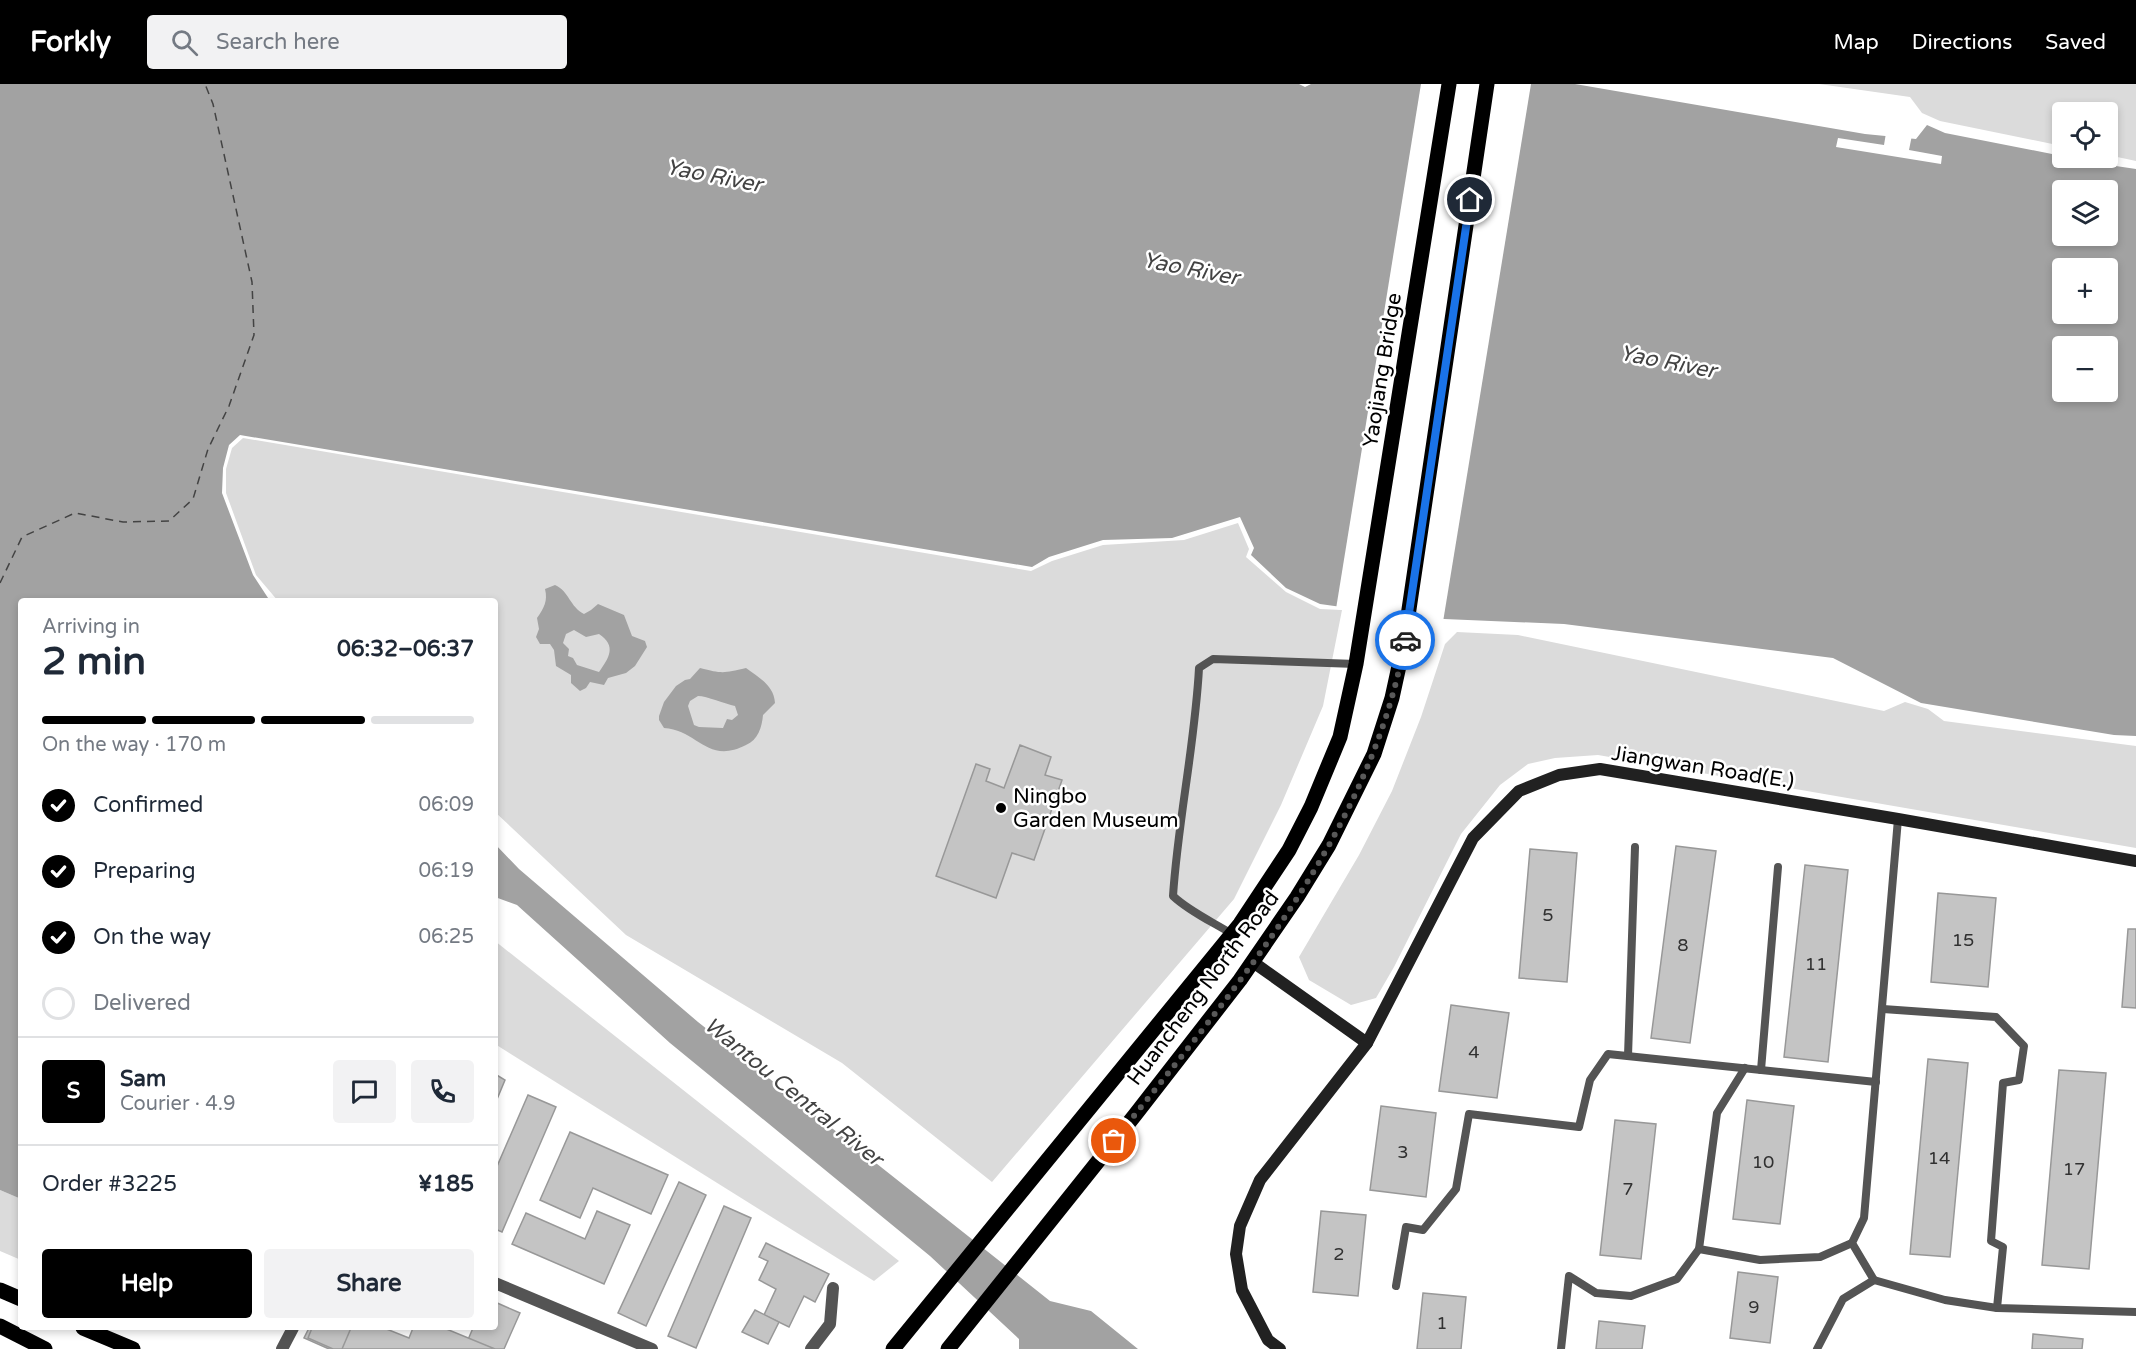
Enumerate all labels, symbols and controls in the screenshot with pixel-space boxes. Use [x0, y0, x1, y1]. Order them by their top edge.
search box [147, 15, 567, 69]
text: Forkly [30, 25, 111, 59]
icon: search [168, 26, 201, 59]
text: Search here [216, 29, 340, 55]
text: Map [1833, 30, 1879, 55]
text: Directions [1912, 30, 2012, 55]
text: Saved [2045, 30, 2106, 55]
map controls [2052, 102, 2118, 402]
button: locate [2052, 102, 2118, 168]
water label: Yao River [664, 154, 767, 199]
pin [1444, 174, 1495, 225]
button: layers [2052, 180, 2118, 246]
icon: home [1453, 183, 1486, 216]
water label: Yao River [1141, 247, 1244, 292]
button: + [2052, 258, 2118, 324]
street label: Yaojiang Bridge [1358, 291, 1407, 449]
button: − [2052, 336, 2118, 402]
water label: Yao River [1618, 340, 1721, 385]
courier [1375, 610, 1435, 670]
text: Arriving in [42, 615, 140, 639]
icon: car [1389, 624, 1422, 657]
text: 06:32–06:37 [337, 636, 474, 662]
text: 2 min [42, 638, 146, 685]
text: On the way · 170 m [42, 733, 226, 757]
street label: Jiangwan Road(E.) [1610, 741, 1796, 794]
place label: Ningbo Garden Museum [1013, 784, 1179, 833]
icon: check [42, 789, 75, 822]
text: Confirmed [93, 792, 203, 818]
text: 06:09 [419, 793, 474, 817]
marker: Ningbo Garden Museum [994, 801, 1008, 815]
icon: check [42, 855, 75, 888]
text: Preparing [93, 858, 196, 884]
text: 06:19 [419, 859, 474, 883]
street label: Huancheng North Road [1122, 886, 1285, 1090]
house number: 5 [1542, 904, 1554, 926]
icon: check [42, 921, 75, 954]
text: On the way [93, 924, 211, 950]
text: 06:25 [419, 925, 474, 949]
house number: 15 [1952, 929, 1974, 951]
house number: 8 [1677, 934, 1689, 956]
house number: 11 [1805, 953, 1827, 975]
text: Delivered [93, 990, 191, 1016]
water label: Wantou Central River [699, 1012, 890, 1173]
house number: 4 [1468, 1041, 1480, 1063]
button: chat [333, 1060, 396, 1123]
button: phone [411, 1060, 474, 1123]
text: Sam [120, 1066, 166, 1092]
text: S [67, 1078, 80, 1104]
text: Courier · 4.9 [120, 1092, 235, 1116]
pin [1088, 1115, 1139, 1166]
icon: bag [1097, 1124, 1130, 1157]
house number: 3 [1397, 1141, 1409, 1163]
house number: 14 [1928, 1147, 1950, 1169]
house number: 10 [1752, 1151, 1774, 1173]
house number: 17 [2063, 1158, 2085, 1180]
text: Order #3225 [42, 1171, 177, 1197]
text: ¥185 [418, 1171, 474, 1197]
house number: 7 [1622, 1178, 1634, 1200]
house number: 2 [1333, 1243, 1345, 1265]
button: Help [42, 1249, 252, 1318]
button: Share [264, 1249, 474, 1318]
house number: 9 [1748, 1296, 1760, 1318]
house number: 1 [1436, 1312, 1448, 1334]

